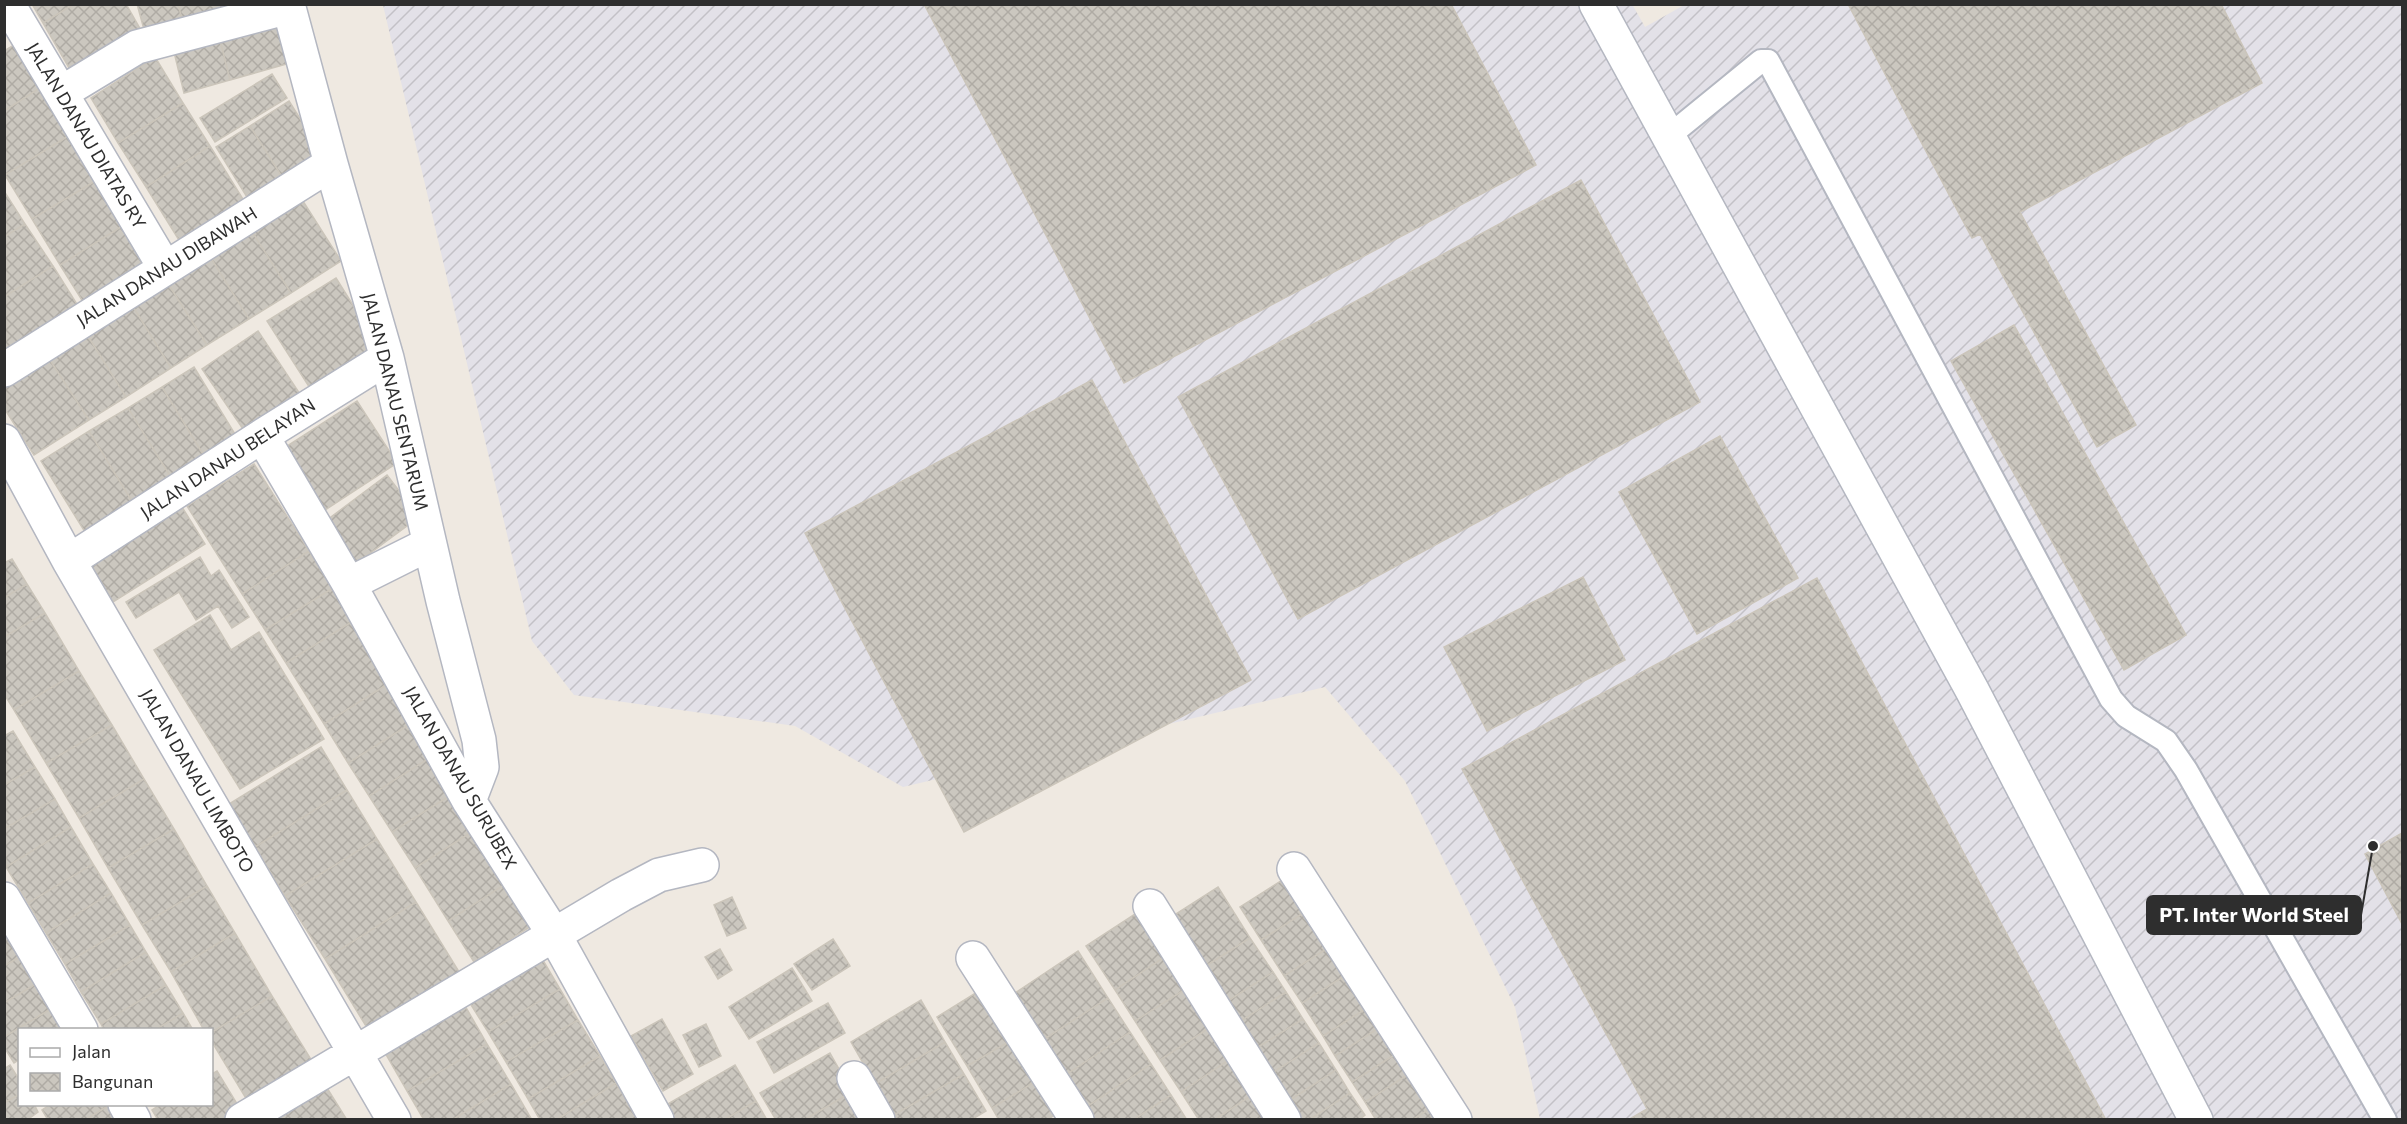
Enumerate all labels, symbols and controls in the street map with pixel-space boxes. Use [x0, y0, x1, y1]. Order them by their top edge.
street label: JALAN DANAU DIATAS RY [22, 38, 151, 233]
street label: JALAN DANAU DIBAWAH [72, 202, 261, 331]
street label: JALAN DANAU SENTARUM [358, 291, 434, 513]
street label: JALAN DANAU BELAYAN [136, 393, 319, 523]
street label: JALAN DANAU SURUBEX [399, 682, 522, 873]
street label: JALAN DANAU LIMBOTO [136, 685, 260, 876]
callout: PT. Inter World Steel [2147, 896, 2361, 934]
text: PT. Inter World Steel [2159, 902, 2349, 926]
legend [18, 1028, 213, 1106]
text: Jalan [72, 1040, 111, 1062]
text: Bangunan [72, 1070, 153, 1092]

